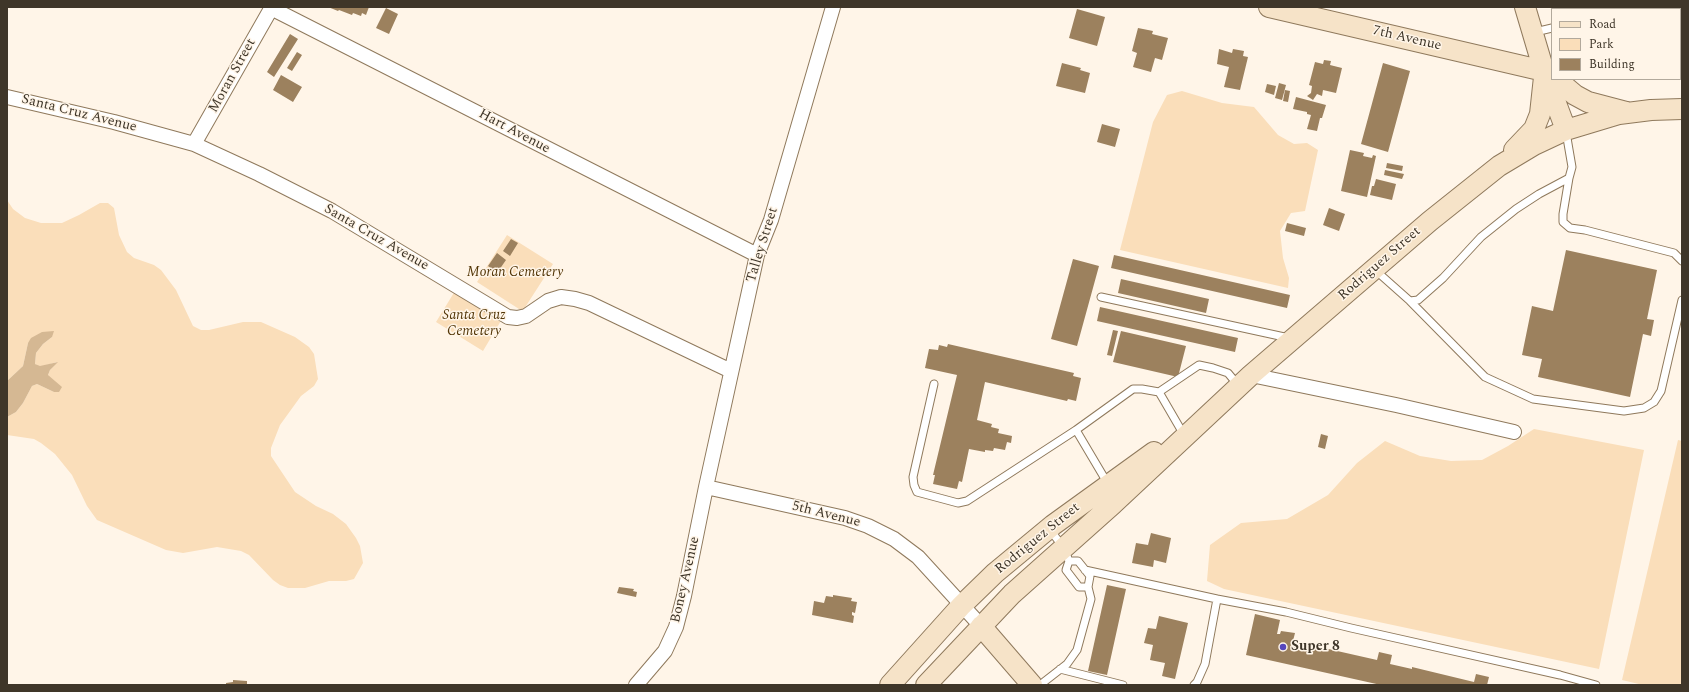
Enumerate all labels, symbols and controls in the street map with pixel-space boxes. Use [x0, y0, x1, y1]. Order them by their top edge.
legend [1551, 8, 1681, 80]
text: Road [1589, 15, 1616, 34]
street label: 7th Avenue [1371, 23, 1443, 55]
text: Park [1589, 35, 1614, 54]
street label: Moran Street [206, 36, 260, 116]
text: Building [1589, 55, 1635, 74]
street label: Santa Cruz Avenue [20, 92, 138, 136]
street label: Hart Avenue [475, 106, 553, 158]
street label: Santa Cruz Avenue [321, 201, 431, 275]
street label: Talley Street [744, 205, 782, 285]
street label: Rodriguez Street [1335, 224, 1425, 304]
park label: Moran Cemetery [467, 265, 563, 281]
park label: Santa Cruz Cemetery [442, 308, 506, 340]
street label: 5th Avenue [790, 498, 862, 532]
street label: Rodriguez Street [992, 500, 1084, 578]
street label: Boney Avenue [668, 535, 704, 625]
place label: Super 8 [1291, 639, 1340, 655]
marker: Super 8 [1278, 642, 1288, 652]

